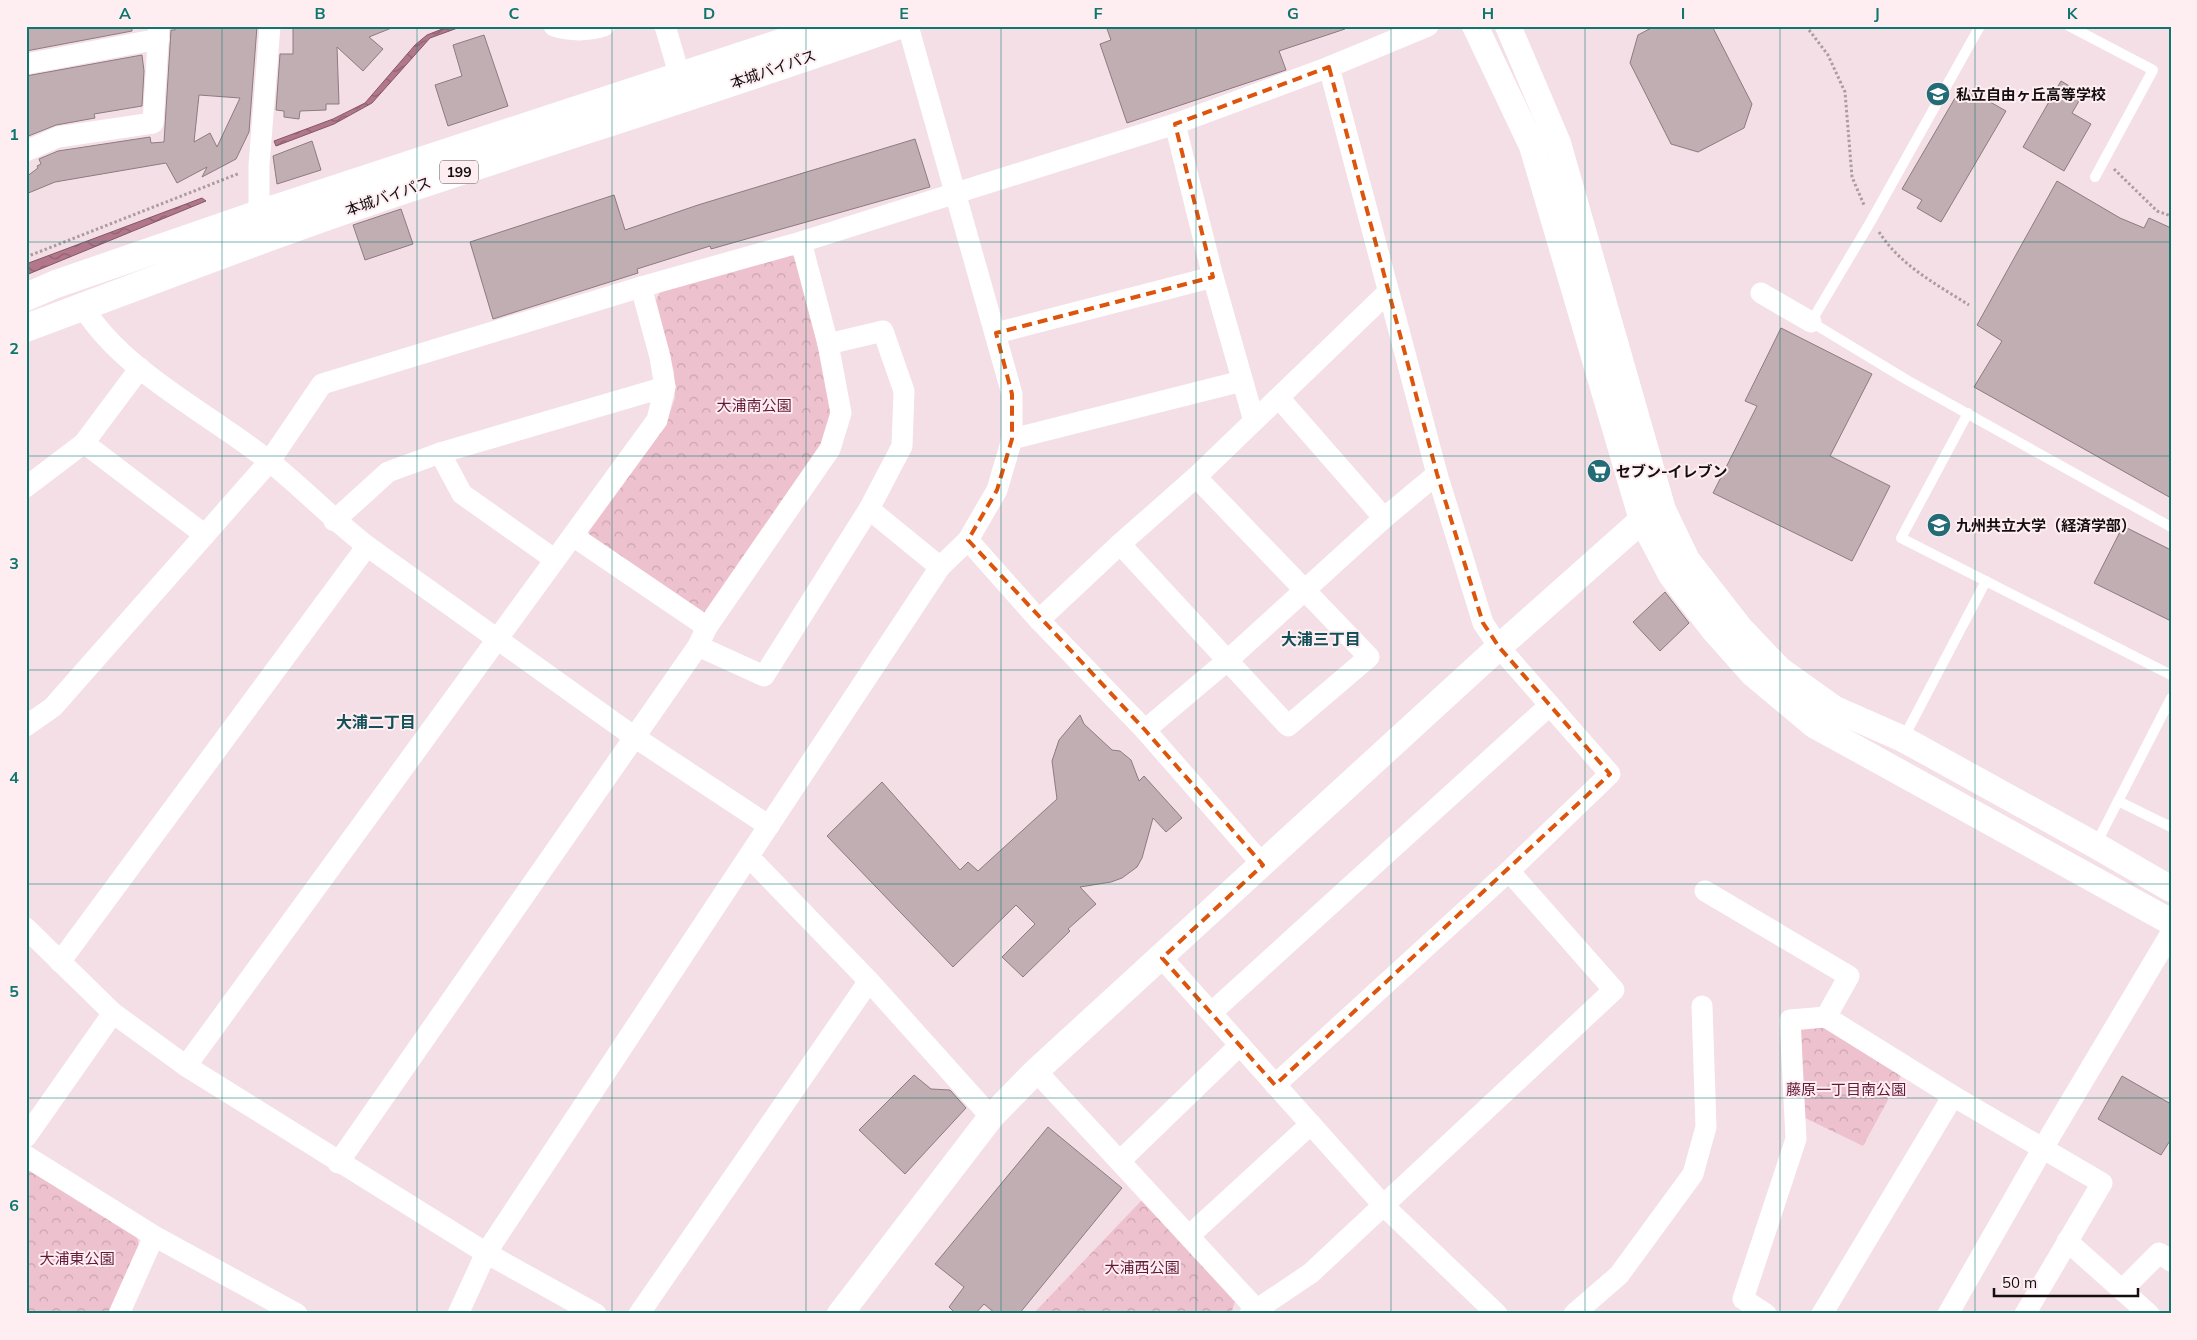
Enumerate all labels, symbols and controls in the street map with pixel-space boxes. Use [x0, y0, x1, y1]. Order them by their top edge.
text: A [119, 3, 131, 23]
text: B [314, 3, 326, 23]
text: C [509, 3, 520, 23]
text: D [703, 3, 715, 23]
text: E [899, 3, 909, 23]
text: F [1093, 3, 1103, 23]
text: G [1287, 3, 1299, 23]
text: H [1482, 3, 1494, 23]
text: I [1681, 3, 1685, 23]
text: J [1874, 3, 1880, 23]
text: K [2067, 3, 2079, 23]
street label: 本城バイパス [727, 45, 819, 93]
school or university icon: 私立自由ヶ丘高等学校 [1925, 81, 1951, 107]
place label: 私立自由ヶ丘高等学校 [1956, 85, 2106, 104]
text: 1 [9, 124, 19, 144]
road number: 199 [440, 160, 478, 183]
street label: 本城バイパス [342, 172, 434, 220]
text: 2 [9, 338, 19, 358]
park label: 大浦南公園 [716, 396, 792, 415]
supermarket icon: セブン-イレブン [1586, 458, 1612, 484]
place label: セブン-イレブン [1616, 462, 1728, 481]
school or university icon: 九州共立大学（経済学部） [1926, 512, 1952, 538]
place label: 九州共立大学（経済学部） [1956, 516, 2136, 535]
text: 3 [9, 553, 19, 573]
district label: 大浦三丁目 [1281, 629, 1361, 649]
district label: 大浦二丁目 [336, 712, 416, 732]
text: 4 [9, 767, 19, 787]
text: 5 [9, 981, 19, 1001]
park label: 藤原一丁目南公園 [1786, 1080, 1906, 1099]
text: 6 [9, 1195, 19, 1215]
park label: 大浦東公園 [39, 1249, 115, 1268]
park label: 大浦西公園 [1104, 1258, 1180, 1277]
scale bar [1994, 1265, 2138, 1297]
text: 50 m [2002, 1273, 2037, 1292]

